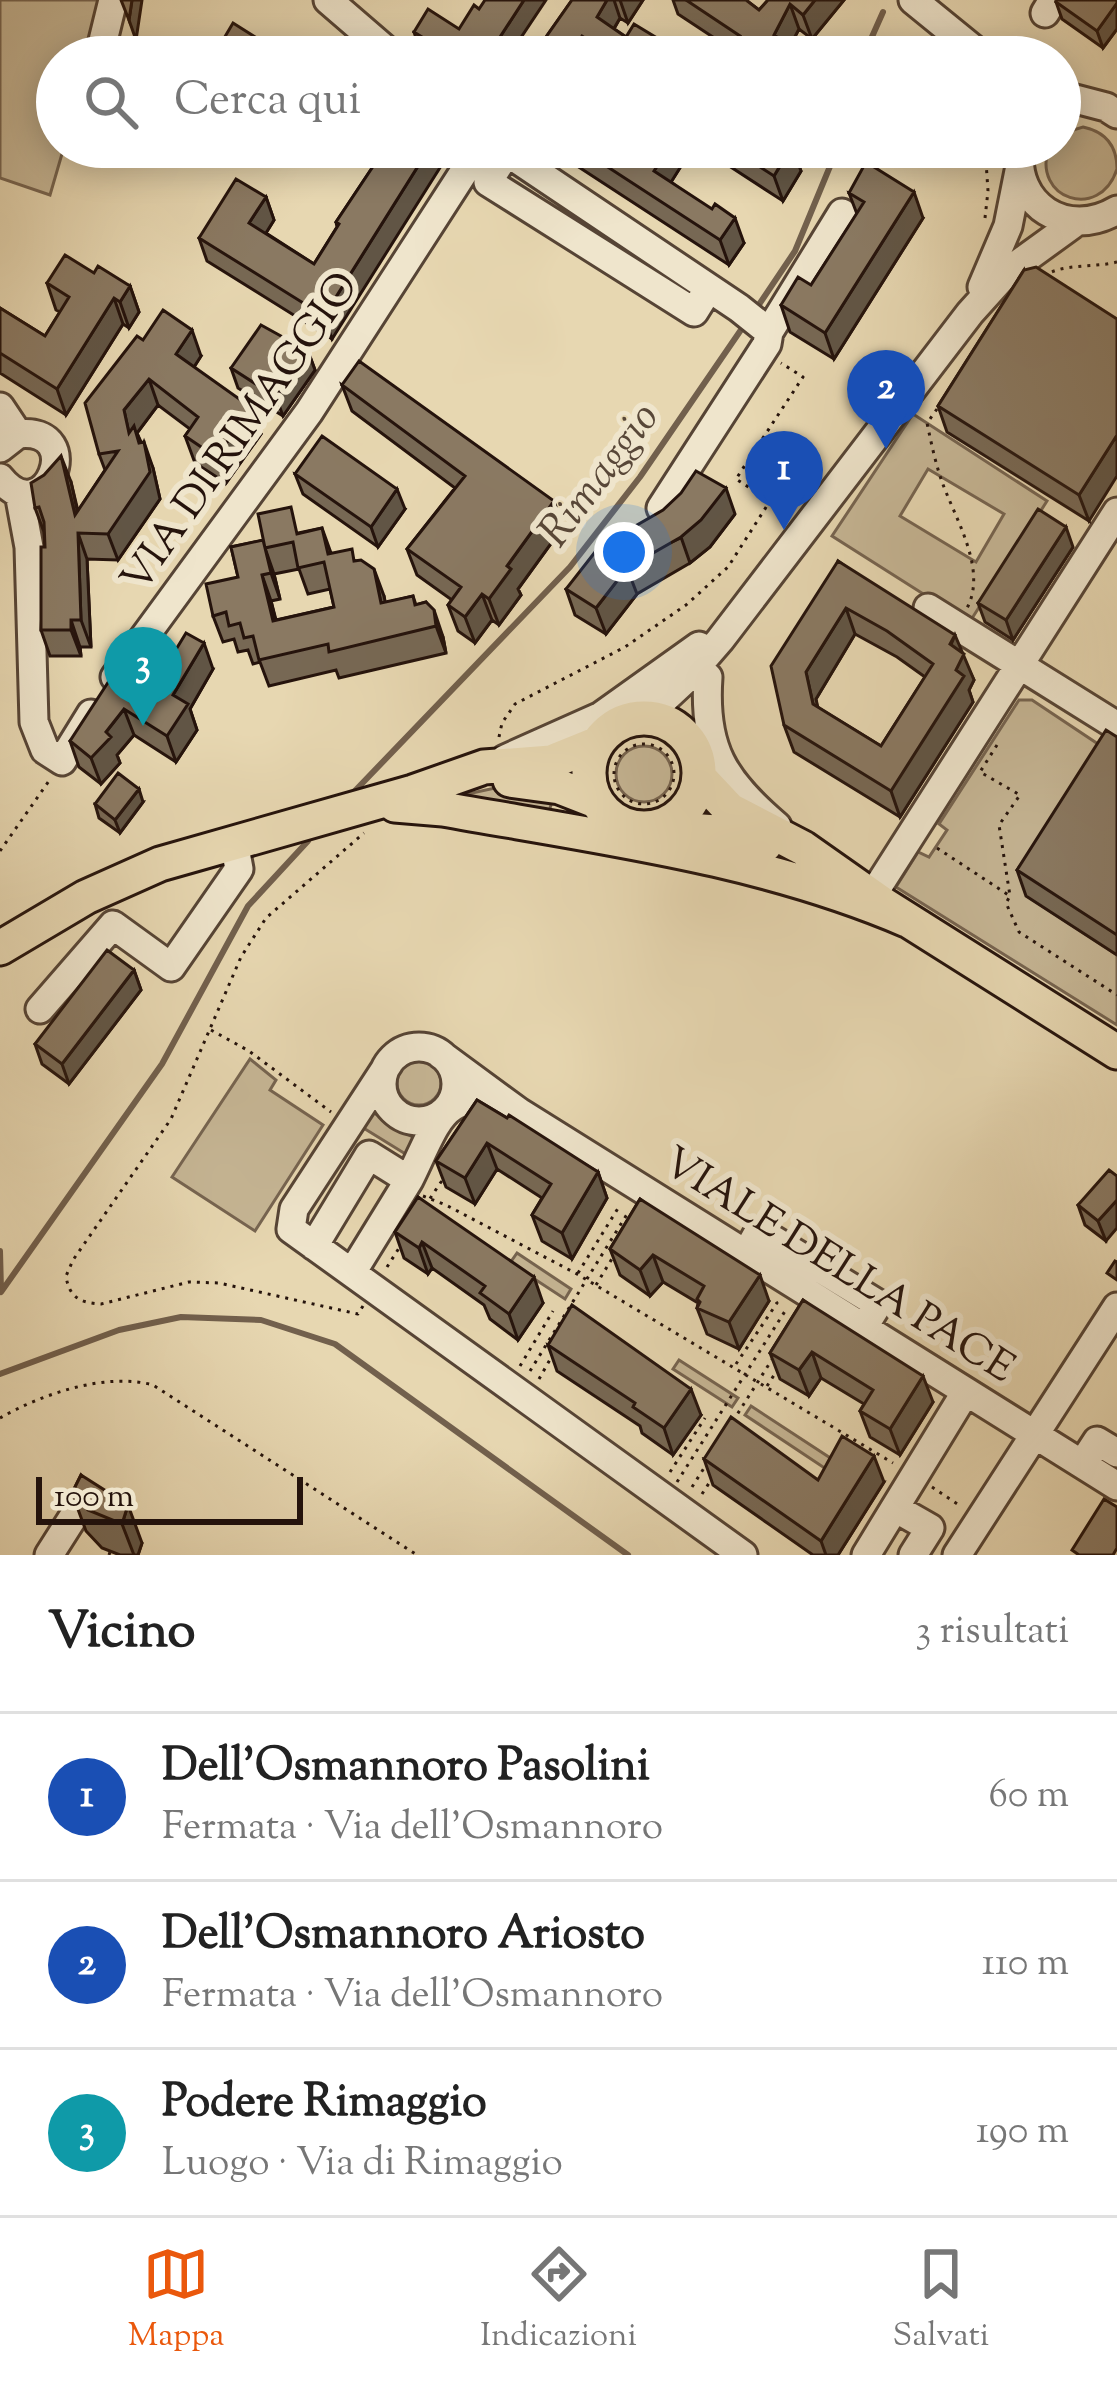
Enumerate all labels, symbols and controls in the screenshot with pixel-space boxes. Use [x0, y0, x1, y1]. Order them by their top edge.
search box [36, 36, 1081, 168]
icon: search [78, 69, 144, 135]
text: Cerca qui [174, 70, 361, 135]
street label: VIA DI RIMAGGIO [109, 261, 376, 607]
pin: 2 [847, 350, 925, 449]
water label: Rimaggio [525, 390, 678, 562]
pin: 1 [745, 431, 823, 530]
your location [594, 522, 654, 582]
pin: 3 [104, 627, 182, 726]
street label: VIALE DELLA PACE [650, 1135, 1025, 1400]
scale bar [36, 1471, 303, 1524]
text: 100 m [54, 1474, 134, 1522]
text: Vicino [48, 1597, 195, 1670]
text: 3 risultati [916, 1605, 1069, 1661]
text: Dell'Osmannoro Pasolini [162, 1736, 650, 1801]
text: 1 [80, 1769, 94, 1825]
text: 60 m [988, 1769, 1069, 1825]
text: Fermata · Via dell'Osmannoro [162, 1801, 663, 1857]
text: Dell'Osmannoro Ariosto [162, 1904, 645, 1969]
text: 2 [78, 1937, 96, 1993]
text: 110 m [982, 1937, 1069, 1993]
text: Fermata · Via dell'Osmannoro [162, 1969, 663, 2025]
text: Podere Rimaggio [162, 2072, 487, 2137]
text: 3 [79, 2105, 95, 2161]
text: 190 m [976, 2105, 1069, 2161]
text: Luogo · Via di Rimaggio [162, 2137, 563, 2193]
tab: Mappa [128, 2241, 225, 2361]
tab: Indicazioni [480, 2241, 637, 2361]
tab: Salvati [893, 2241, 989, 2361]

